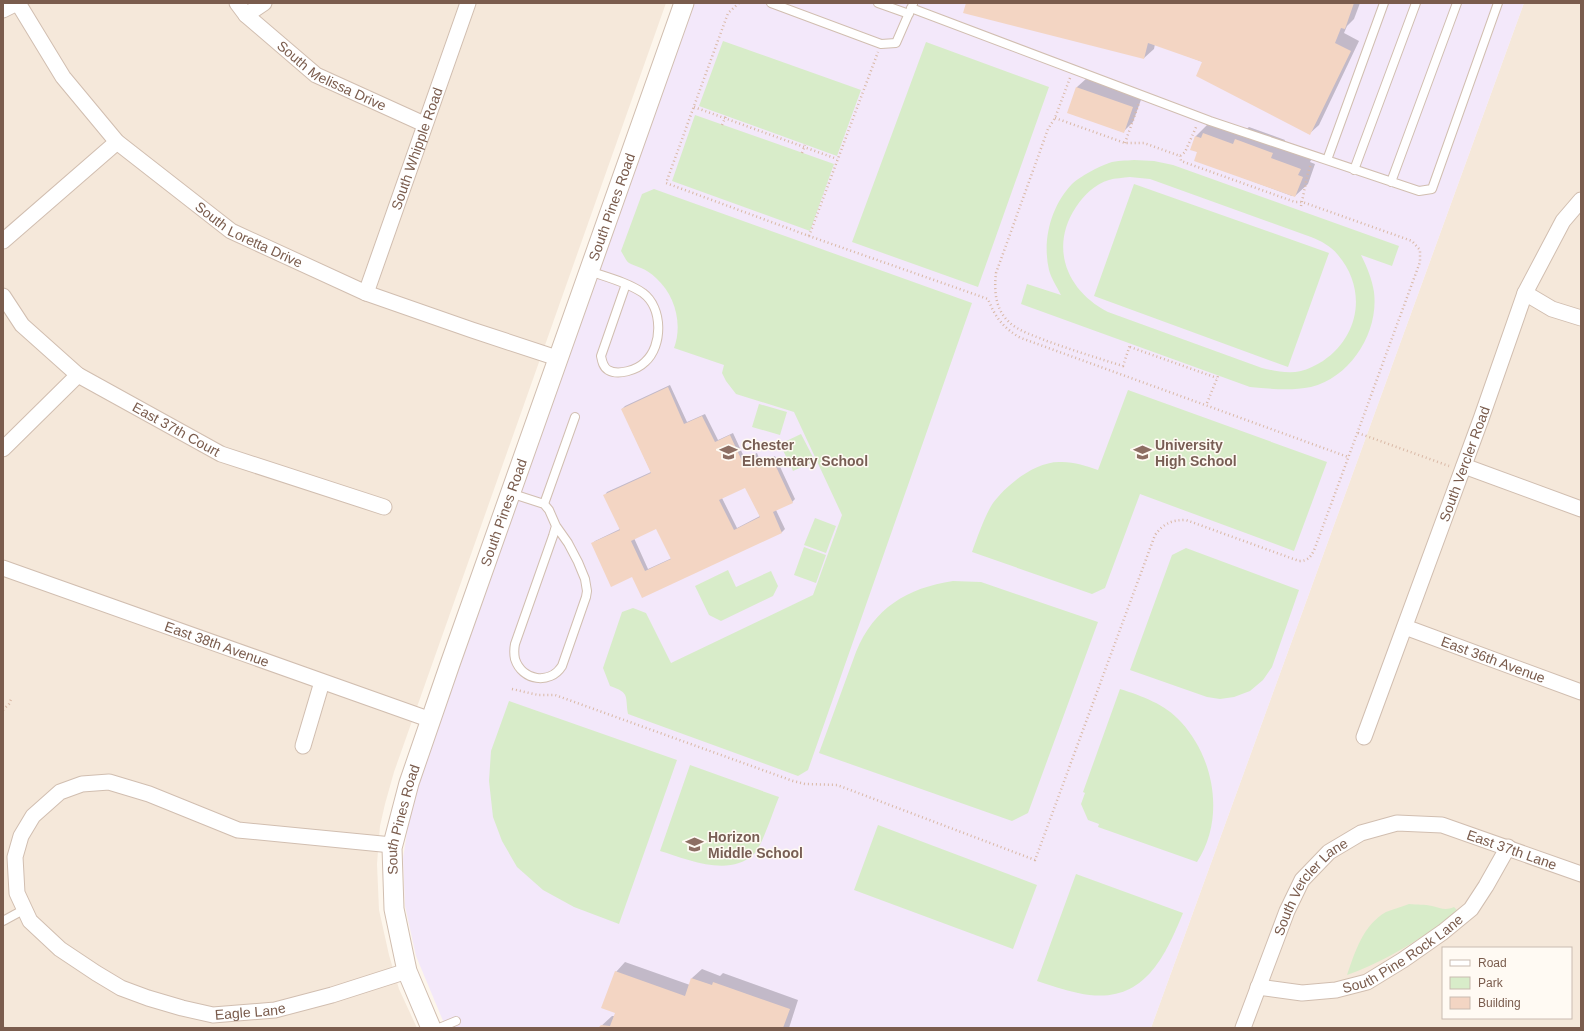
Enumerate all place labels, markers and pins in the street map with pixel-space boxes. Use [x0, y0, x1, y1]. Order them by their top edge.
place label: Chester Elementary School [742, 437, 868, 469]
place label: University High School [1155, 437, 1237, 469]
school or university icon: Chester Elementary School [719, 443, 739, 463]
school or university icon: University High School [1132, 443, 1152, 463]
place label: Horizon Middle School [708, 829, 803, 861]
school or university icon: Horizon Middle School [685, 835, 705, 855]

